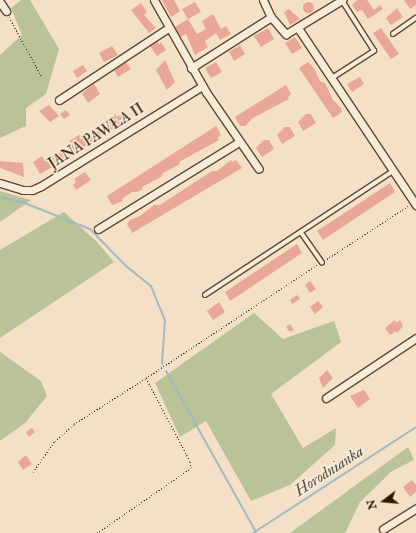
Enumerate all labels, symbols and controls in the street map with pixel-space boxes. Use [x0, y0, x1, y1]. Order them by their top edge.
street label: JANA PAWŁA II [45, 99, 147, 173]
water label: Horodnianka [291, 442, 367, 500]
north arrow [364, 481, 404, 521]
text: N [364, 498, 380, 511]

